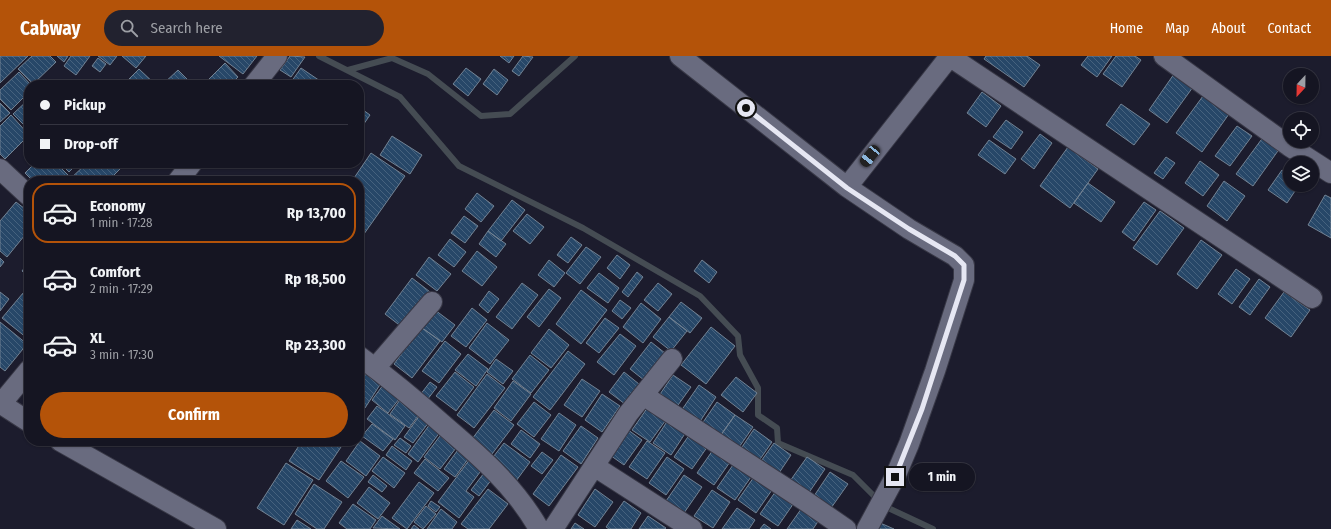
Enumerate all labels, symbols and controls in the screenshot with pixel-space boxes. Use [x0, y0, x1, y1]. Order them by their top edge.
search box [104, 10, 384, 46]
text: Cabway [20, 17, 80, 40]
icon: search [118, 17, 140, 39]
text: Search here [150, 19, 223, 37]
text: Home [1110, 20, 1143, 37]
text: Map [1165, 20, 1189, 37]
text: About [1211, 20, 1246, 37]
text: Contact [1268, 20, 1311, 37]
north arrow [1283, 68, 1319, 104]
map controls [1283, 68, 1319, 192]
text: Pickup [64, 96, 106, 114]
route start [737, 99, 755, 117]
button: locate [1283, 112, 1319, 148]
text: Drop-off [64, 135, 118, 153]
car [858, 143, 882, 169]
button: layers [1283, 156, 1319, 192]
icon: car [42, 195, 78, 231]
text: Economy [90, 197, 145, 215]
text: Rp 13,700 [287, 204, 346, 222]
text: 1 min · 17:28 [90, 215, 152, 230]
icon: car [42, 261, 78, 297]
text: Comfort [90, 263, 141, 281]
text: Rp 18,500 [285, 270, 346, 288]
text: 2 min · 17:29 [90, 281, 153, 296]
icon: car [42, 327, 78, 363]
text: XL [90, 329, 105, 347]
text: Rp 23,300 [285, 336, 346, 354]
text: 3 min · 17:30 [90, 347, 154, 362]
button: Confirm [40, 392, 348, 438]
callout: 1 min [909, 463, 975, 491]
route end [886, 468, 904, 486]
text: 1 min [928, 469, 956, 484]

